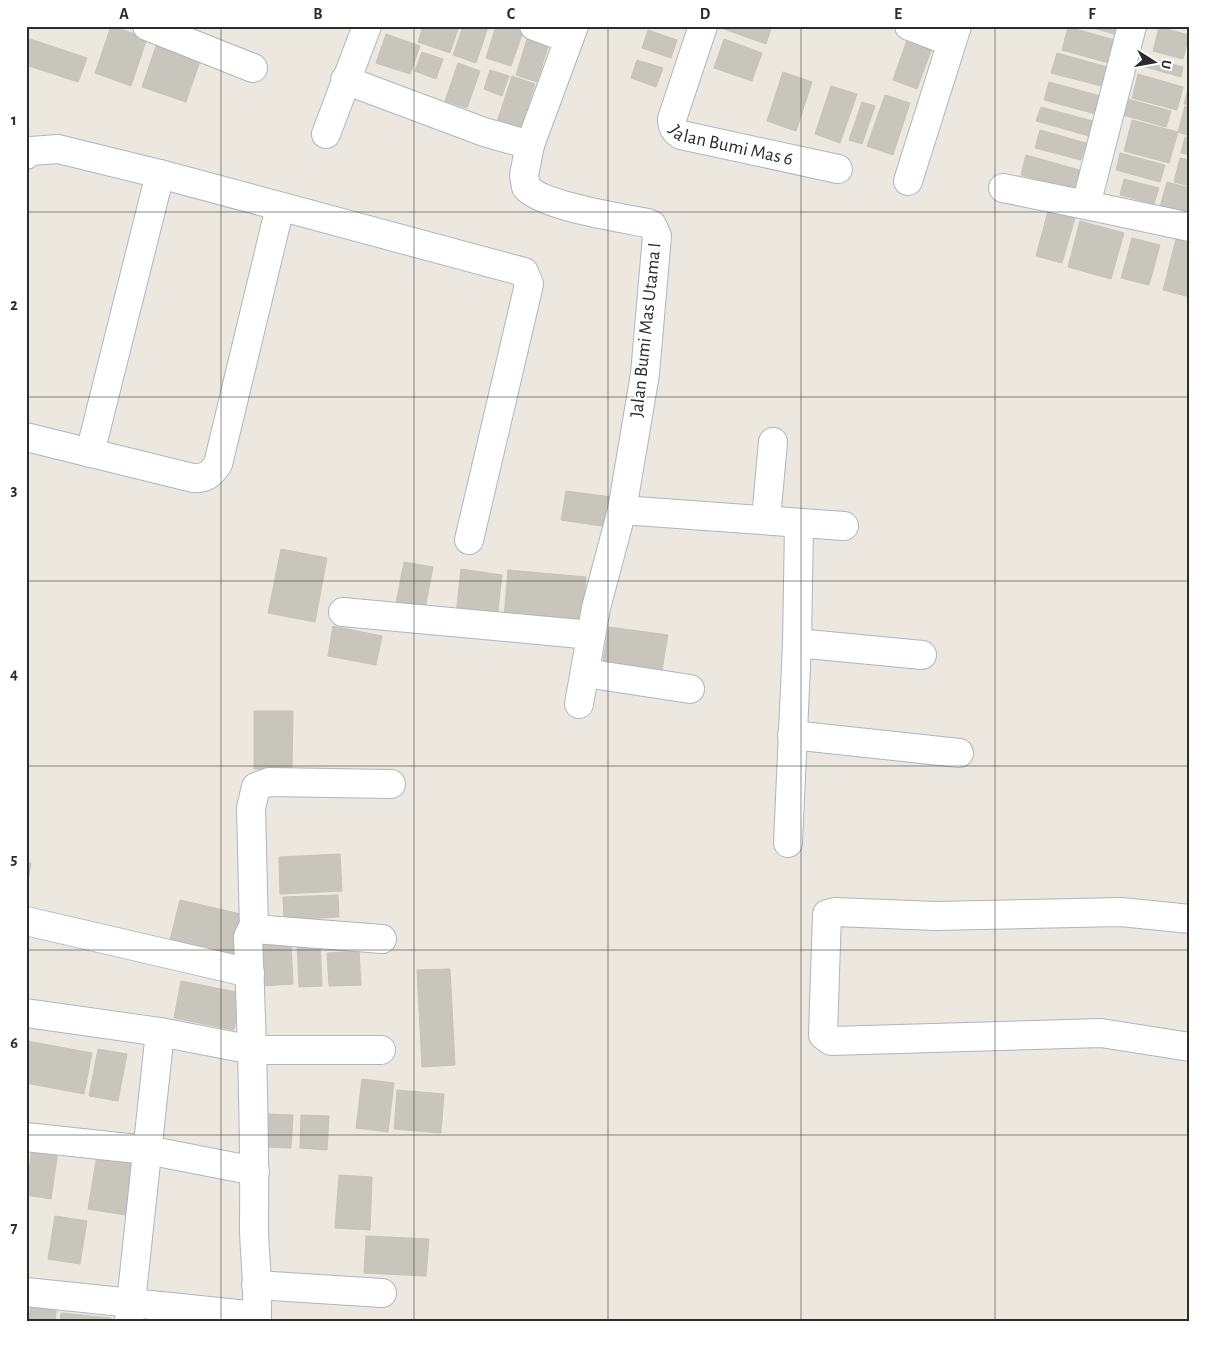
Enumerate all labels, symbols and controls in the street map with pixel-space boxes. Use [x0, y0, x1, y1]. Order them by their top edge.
text: A [119, 6, 129, 22]
text: B [313, 6, 323, 22]
text: C [507, 6, 516, 22]
text: D [700, 6, 711, 22]
text: E [894, 6, 902, 22]
text: F [1088, 6, 1096, 22]
north arrow [1128, 38, 1178, 88]
text: U [1158, 59, 1174, 70]
text: 1 [11, 112, 17, 128]
street label: Jalan Bumi Mas 6 [665, 122, 795, 169]
street label: Jalan Bumi Mas Utama I [627, 242, 665, 418]
text: 2 [10, 297, 18, 313]
text: 3 [11, 482, 18, 498]
text: 4 [10, 666, 18, 682]
text: 5 [11, 851, 18, 867]
text: 6 [10, 1035, 18, 1051]
text: 7 [11, 1220, 18, 1236]

